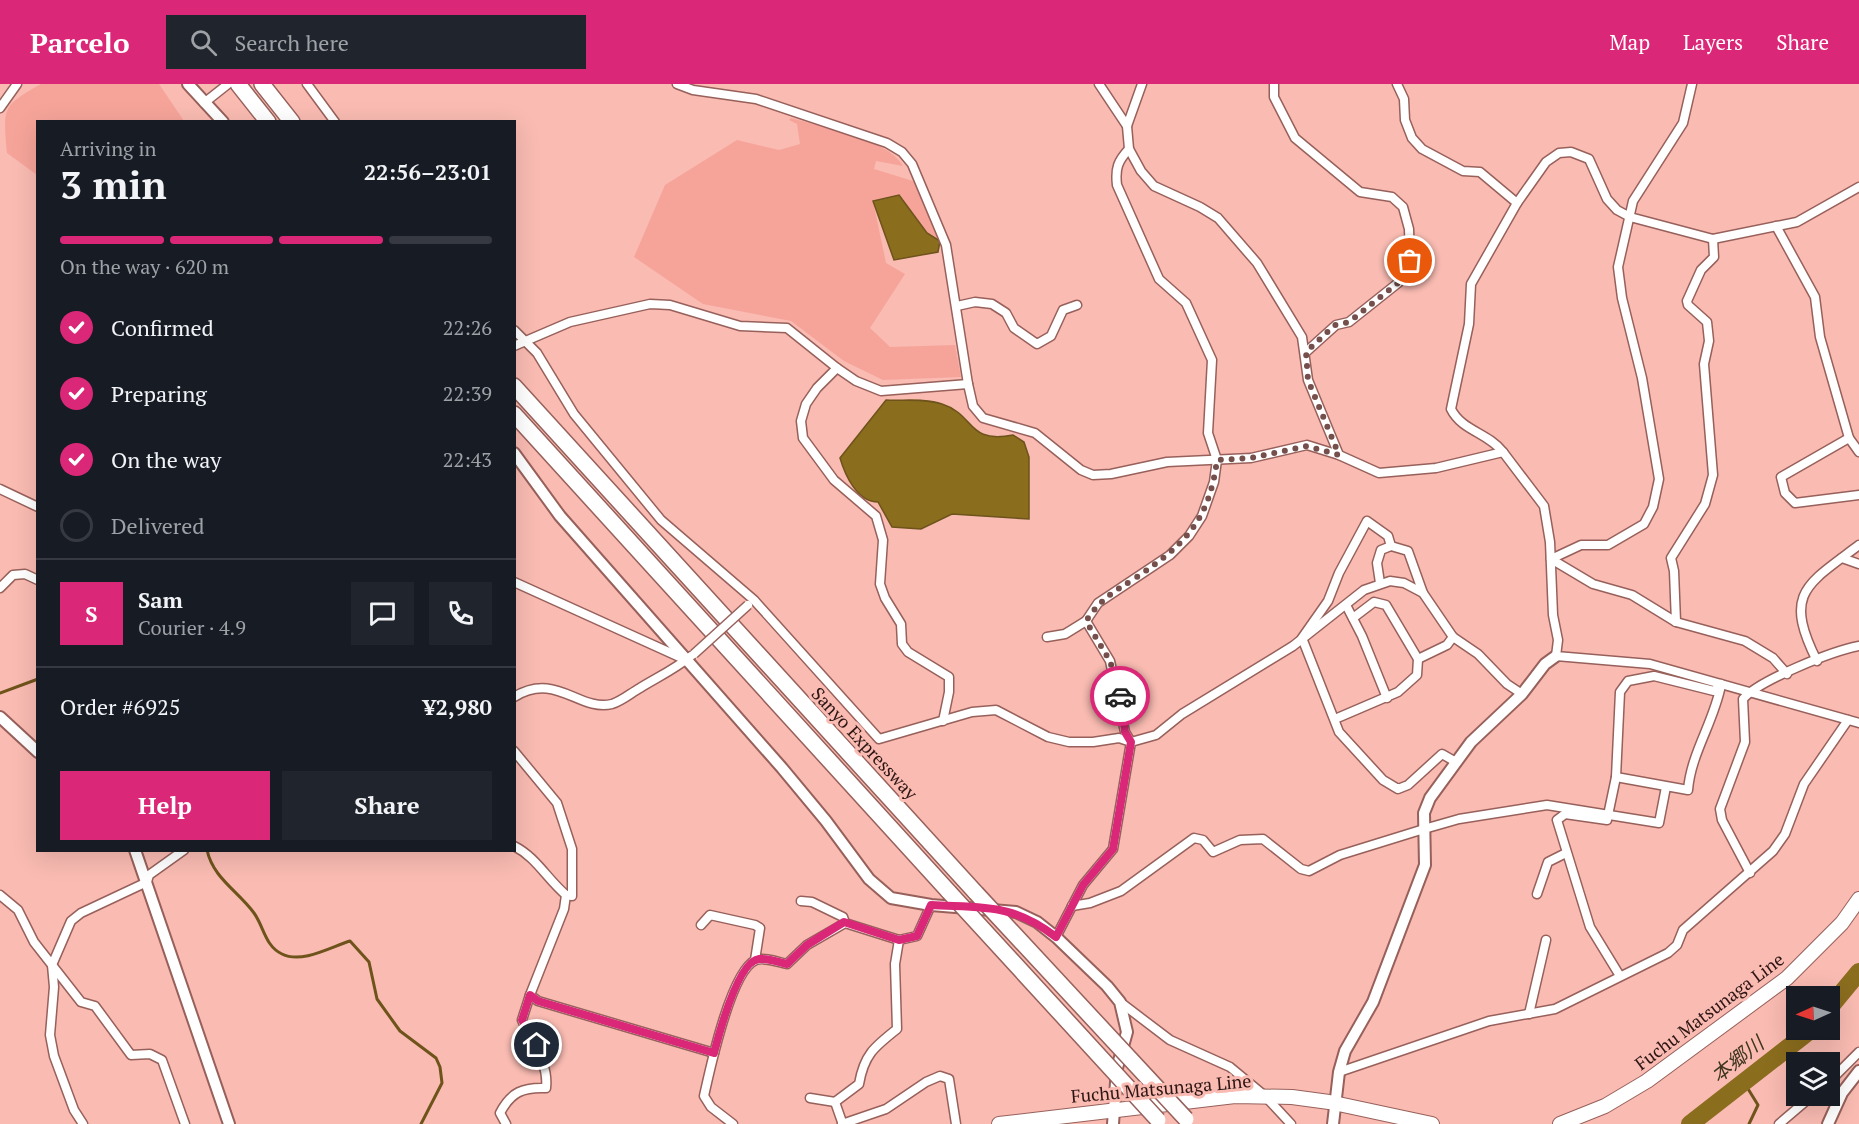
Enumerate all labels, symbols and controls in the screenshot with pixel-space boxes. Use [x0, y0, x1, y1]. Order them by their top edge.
search box [166, 15, 586, 69]
text: Parcelo [30, 24, 130, 61]
icon: search [187, 26, 220, 59]
text: Search here [235, 28, 349, 57]
text: Map [1609, 28, 1650, 56]
text: Layers [1683, 28, 1743, 56]
text: Share [1776, 28, 1829, 56]
text: Arriving in [60, 135, 156, 162]
text: 22:56–23:01 [364, 157, 492, 186]
text: 3 min [60, 158, 167, 210]
pin [1384, 235, 1435, 286]
icon: bag [1393, 244, 1426, 277]
text: On the way · 620 m [60, 253, 229, 280]
icon: check [60, 311, 93, 344]
text: Confirmed [111, 313, 214, 342]
text: 22:26 [443, 314, 492, 341]
icon: check [60, 377, 93, 410]
text: Preparing [111, 379, 207, 408]
text: 22:39 [443, 380, 492, 407]
icon: check [60, 443, 93, 476]
text: On the way [111, 445, 221, 474]
text: 22:43 [443, 446, 492, 473]
text: Delivered [111, 511, 204, 540]
button: chat [351, 582, 414, 645]
button: phone [429, 582, 492, 645]
text: Sam [138, 585, 183, 614]
text: S [85, 599, 98, 628]
text: Courier · 4.9 [138, 614, 246, 641]
courier [1090, 666, 1150, 726]
icon: car [1104, 680, 1137, 713]
street label: Sanyo Expressway [807, 682, 924, 805]
text: Order #6925 [60, 692, 180, 721]
text: ¥2,980 [423, 692, 492, 721]
button: Help [60, 771, 270, 840]
button: Share [282, 771, 492, 840]
street label: Fuchu Matsunaga Line [1629, 947, 1789, 1075]
north arrow [1786, 986, 1840, 1040]
map controls [1786, 986, 1840, 1106]
pin [511, 1019, 562, 1070]
icon: home [520, 1028, 553, 1061]
water label: 本郷川 [1705, 1029, 1771, 1088]
button: layers [1786, 1052, 1840, 1106]
street label: Fuchu Matsunaga Line [1070, 1068, 1252, 1108]

